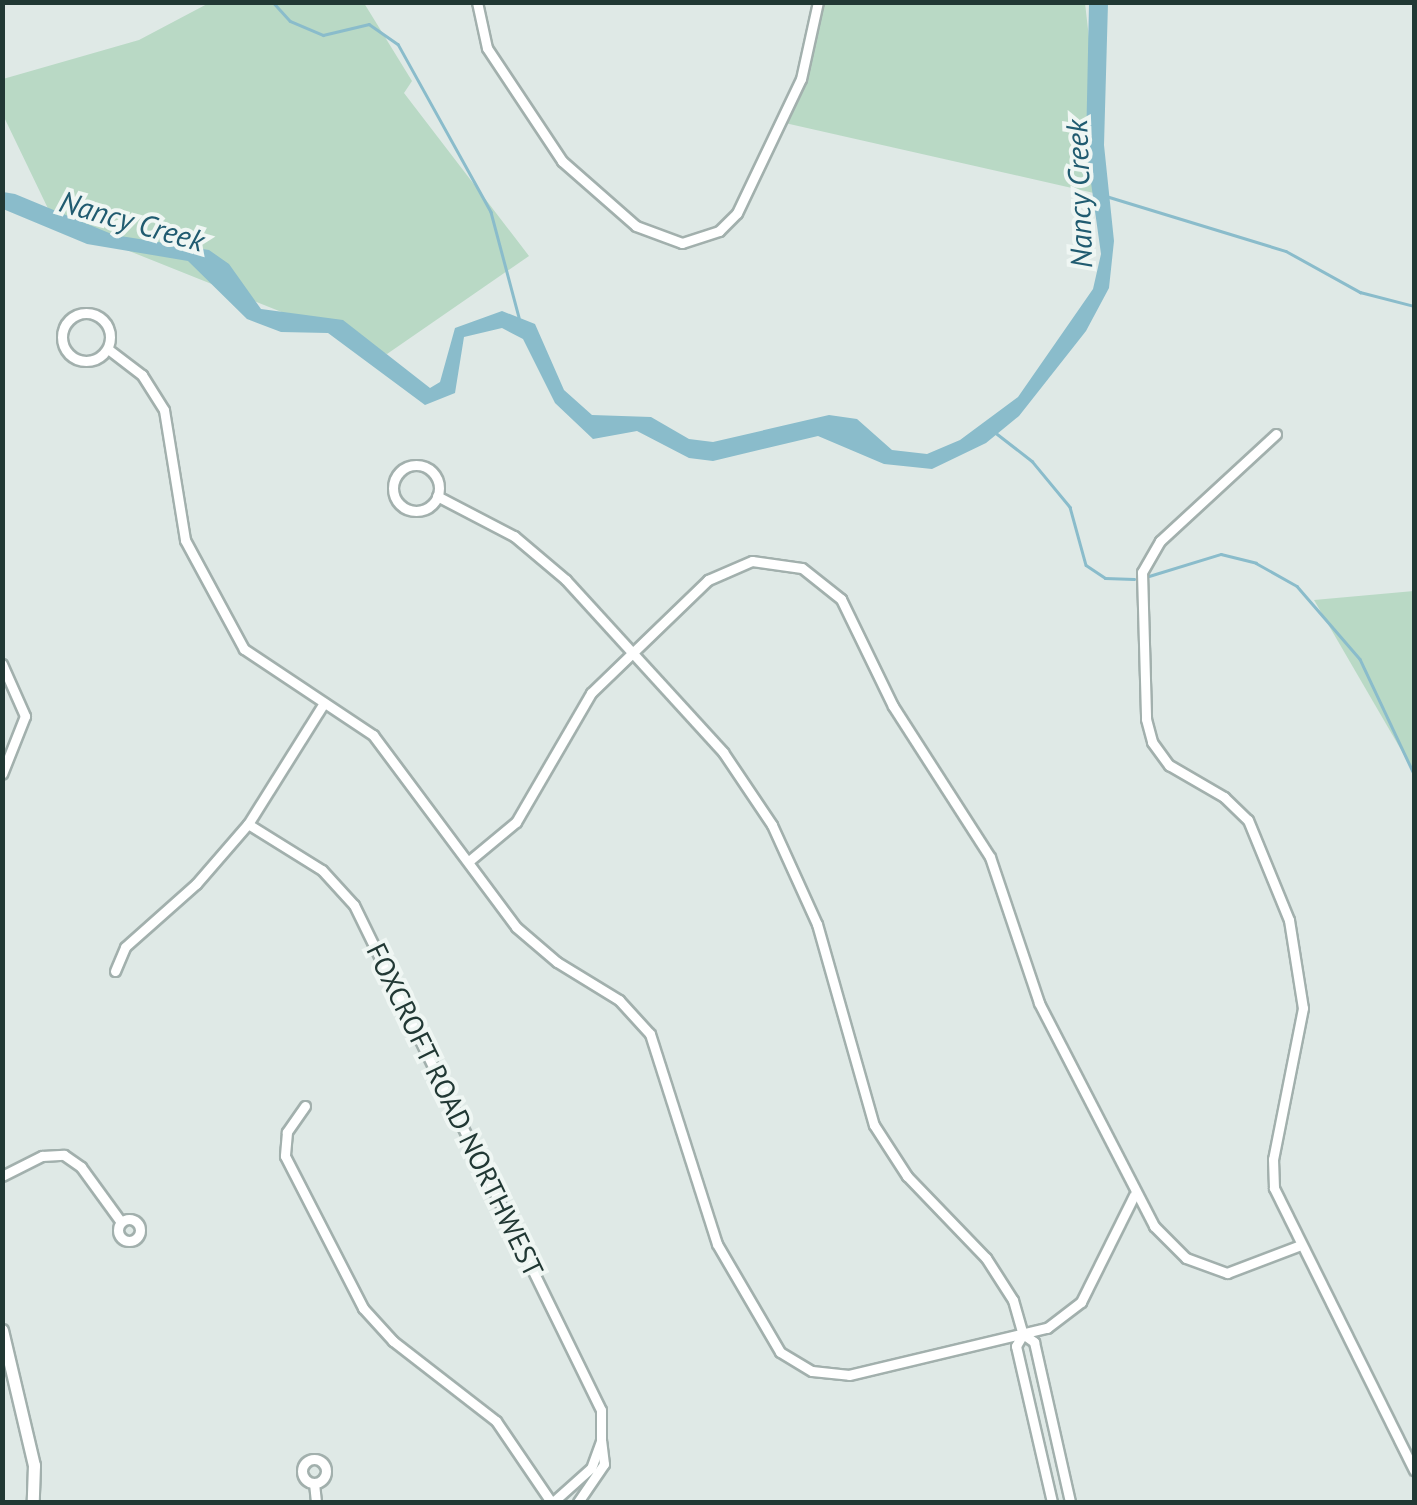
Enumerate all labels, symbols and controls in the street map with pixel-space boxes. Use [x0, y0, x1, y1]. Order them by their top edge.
water label: Nancy Creek [1058, 118, 1100, 270]
water label: Nancy Creek [55, 183, 209, 259]
street label: FOXCROFT ROAD NORTHWEST [359, 937, 551, 1283]

